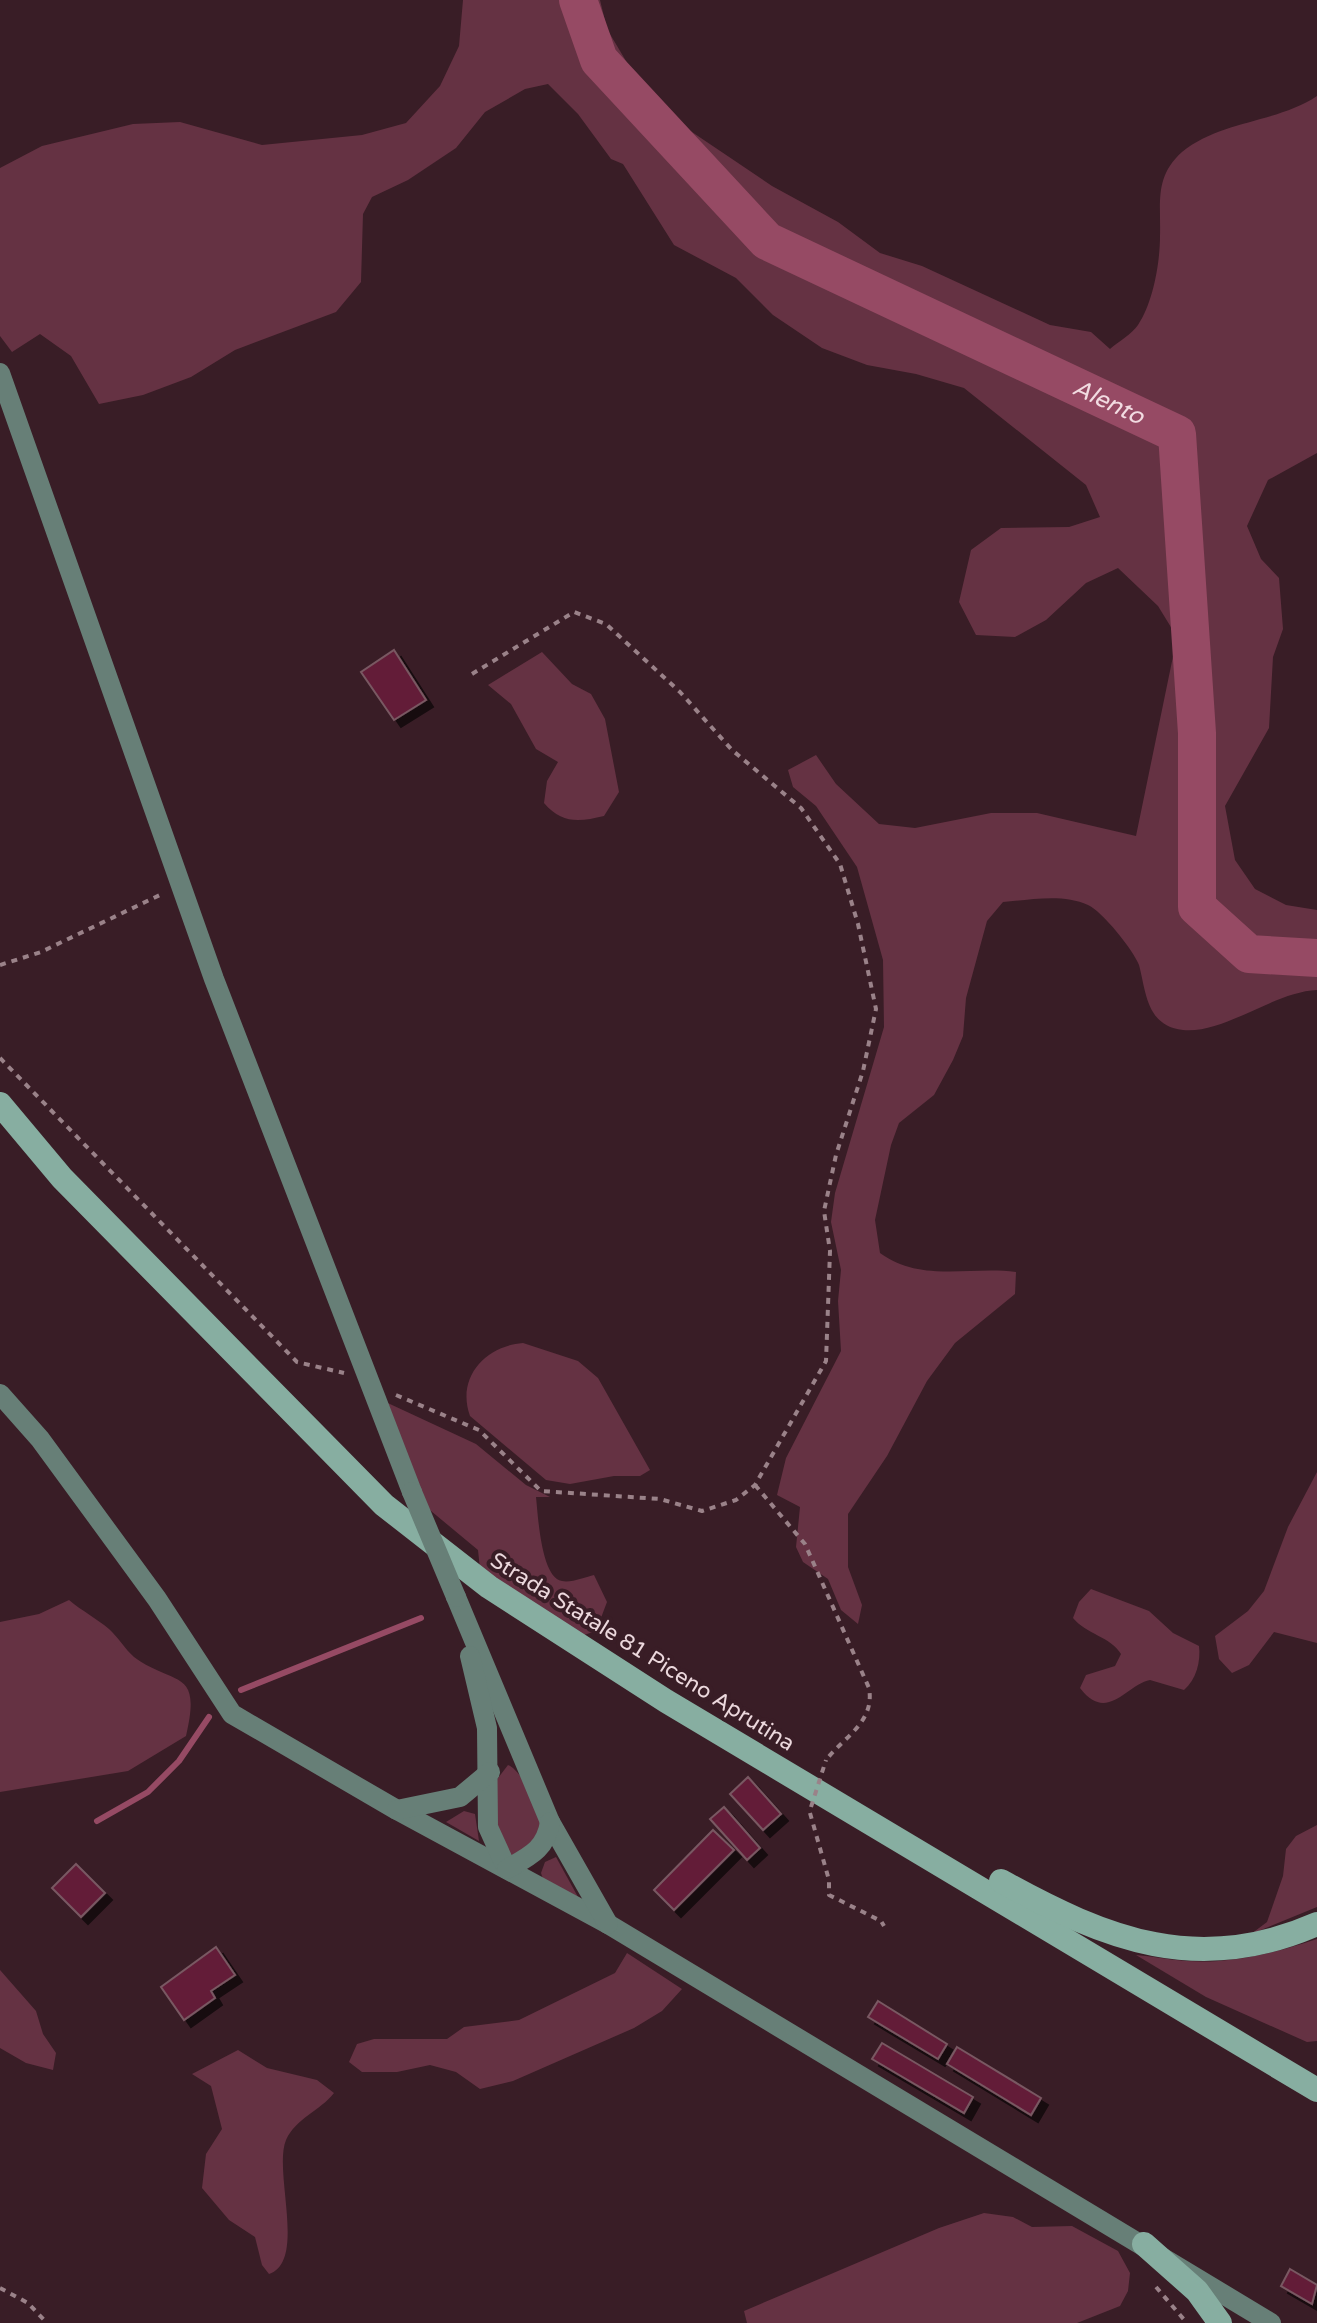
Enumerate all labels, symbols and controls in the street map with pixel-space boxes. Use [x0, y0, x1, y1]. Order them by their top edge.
water label: Alento [1068, 373, 1150, 432]
street label: Strada Statale 81 Piceno Aprutina [486, 1547, 799, 1757]

